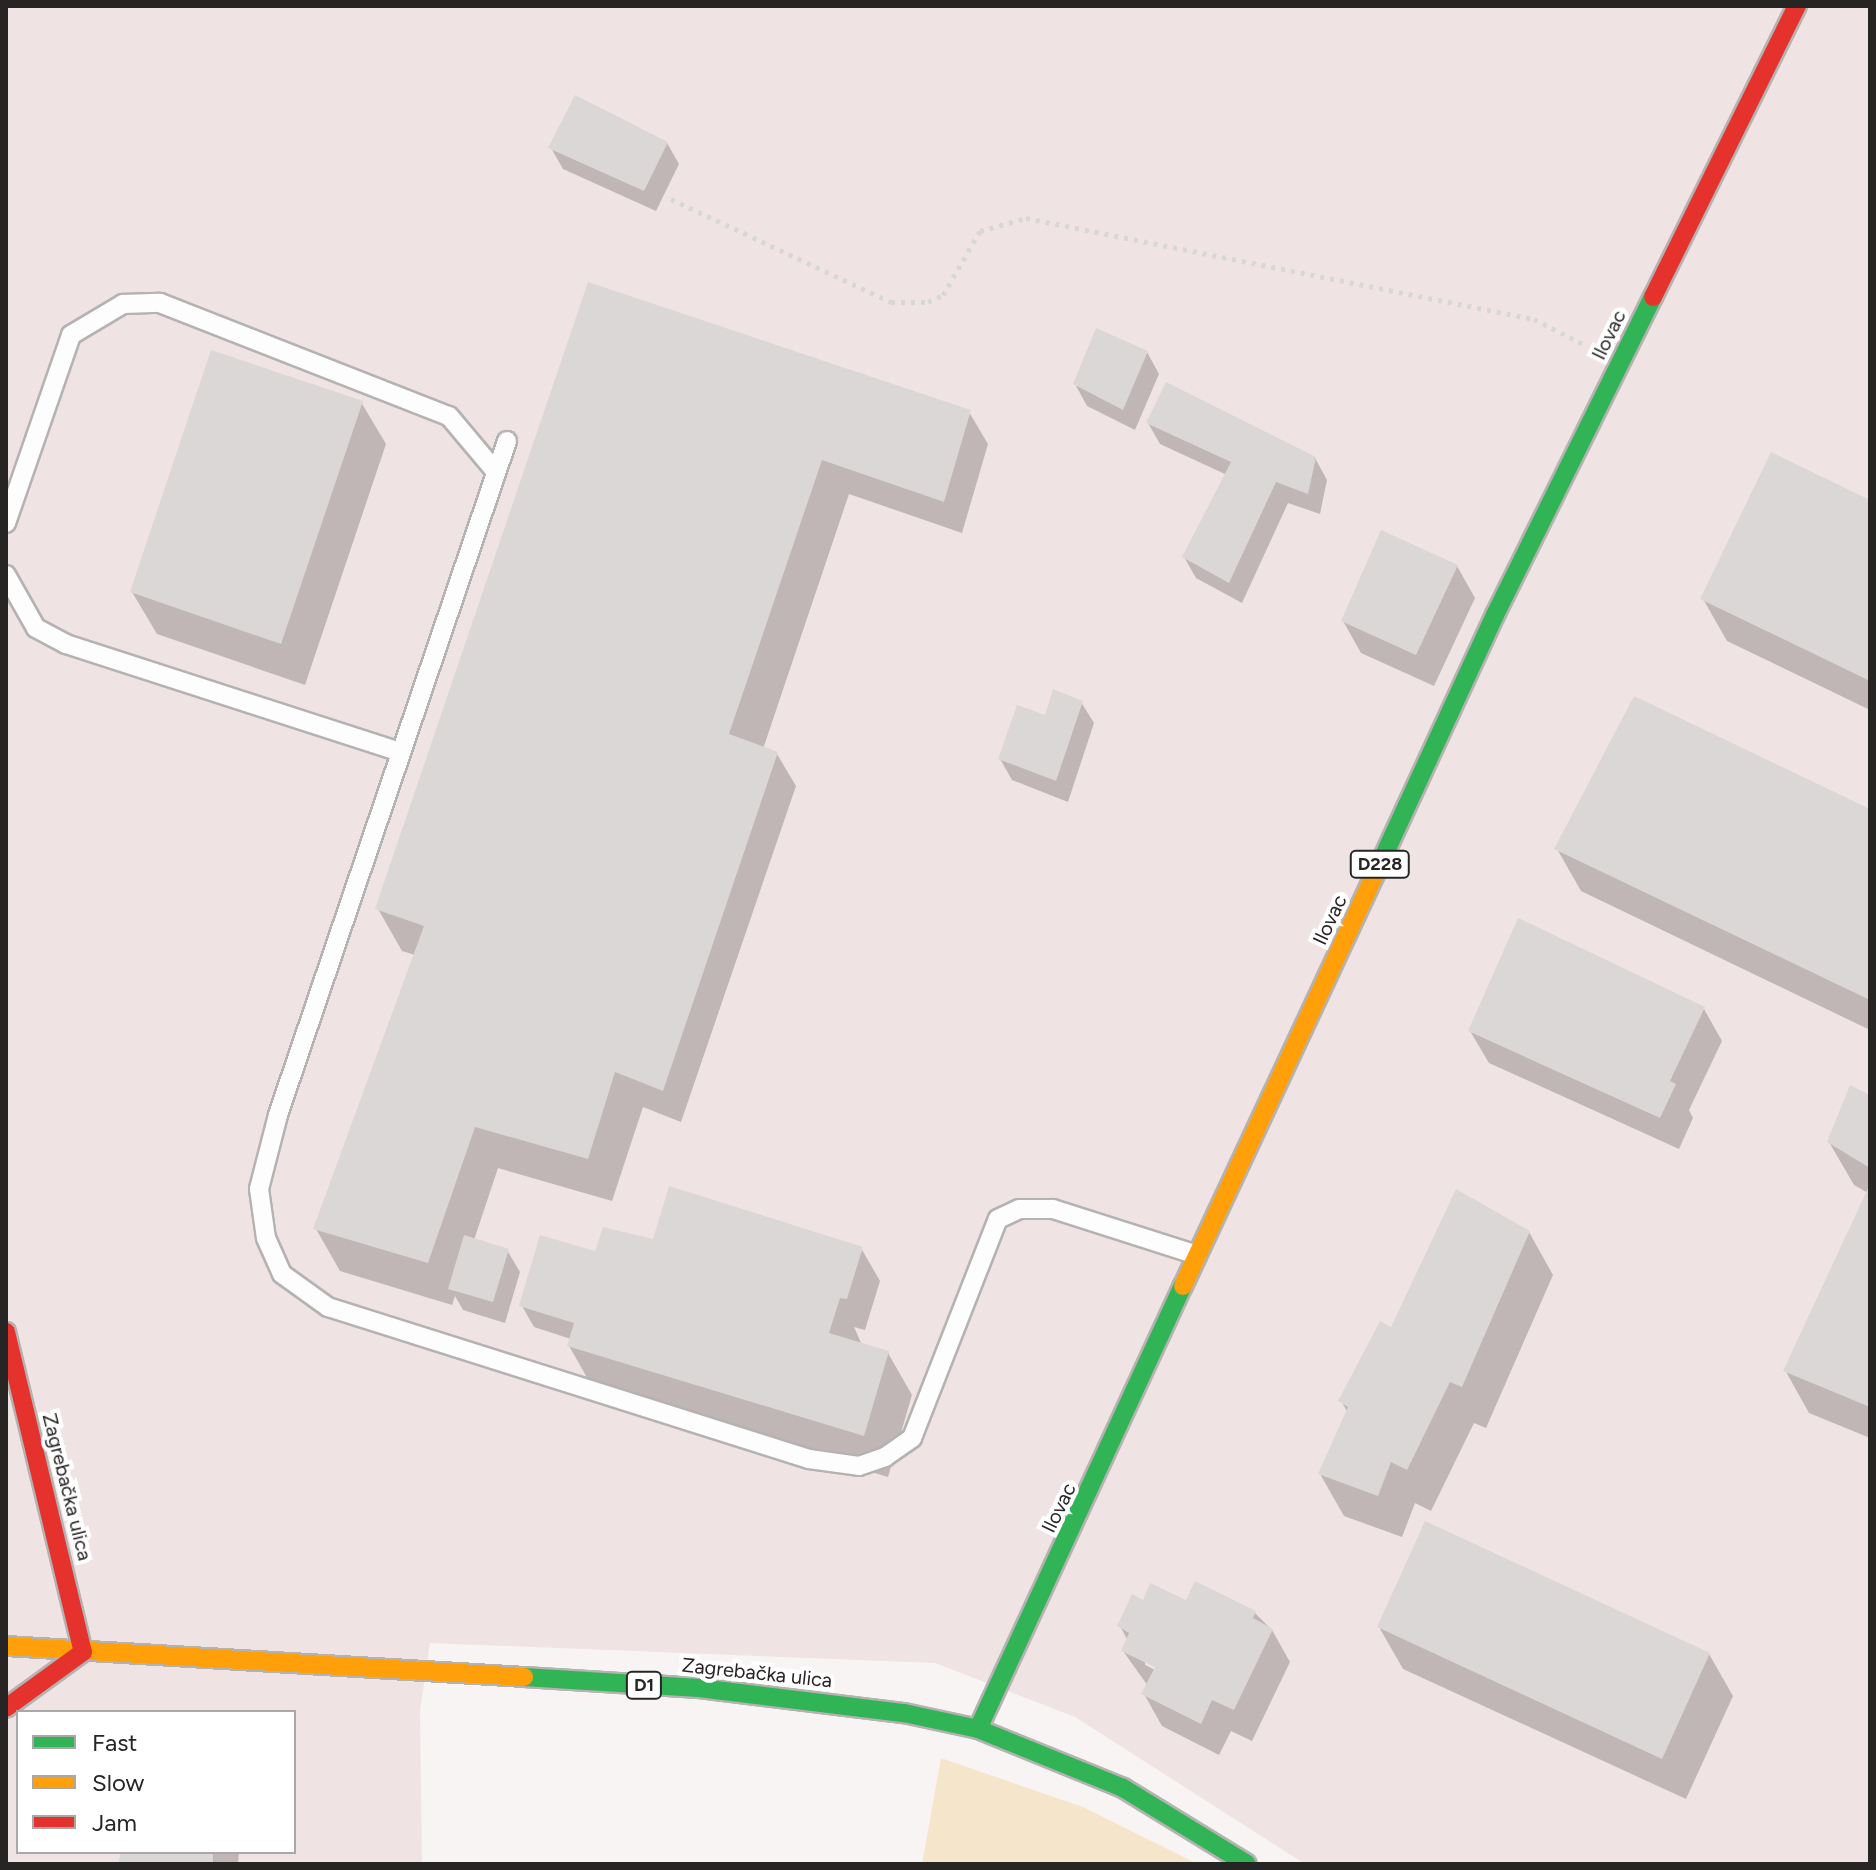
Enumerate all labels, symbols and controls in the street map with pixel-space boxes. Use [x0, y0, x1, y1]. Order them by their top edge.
street label: Ilovac [1587, 306, 1631, 364]
road number: D228 [1348, 850, 1412, 878]
street label: Ilovac [1308, 891, 1352, 949]
street label: Zagrebačka ulica [37, 1411, 97, 1563]
street label: Ilovac [1037, 1479, 1081, 1537]
street label: Zagrebačka ulica [681, 1653, 833, 1693]
road number: D1 [624, 1671, 664, 1699]
legend [16, 1710, 296, 1854]
text: Fast [92, 1728, 137, 1757]
text: Slow [92, 1768, 144, 1797]
text: Jam [92, 1808, 137, 1837]

